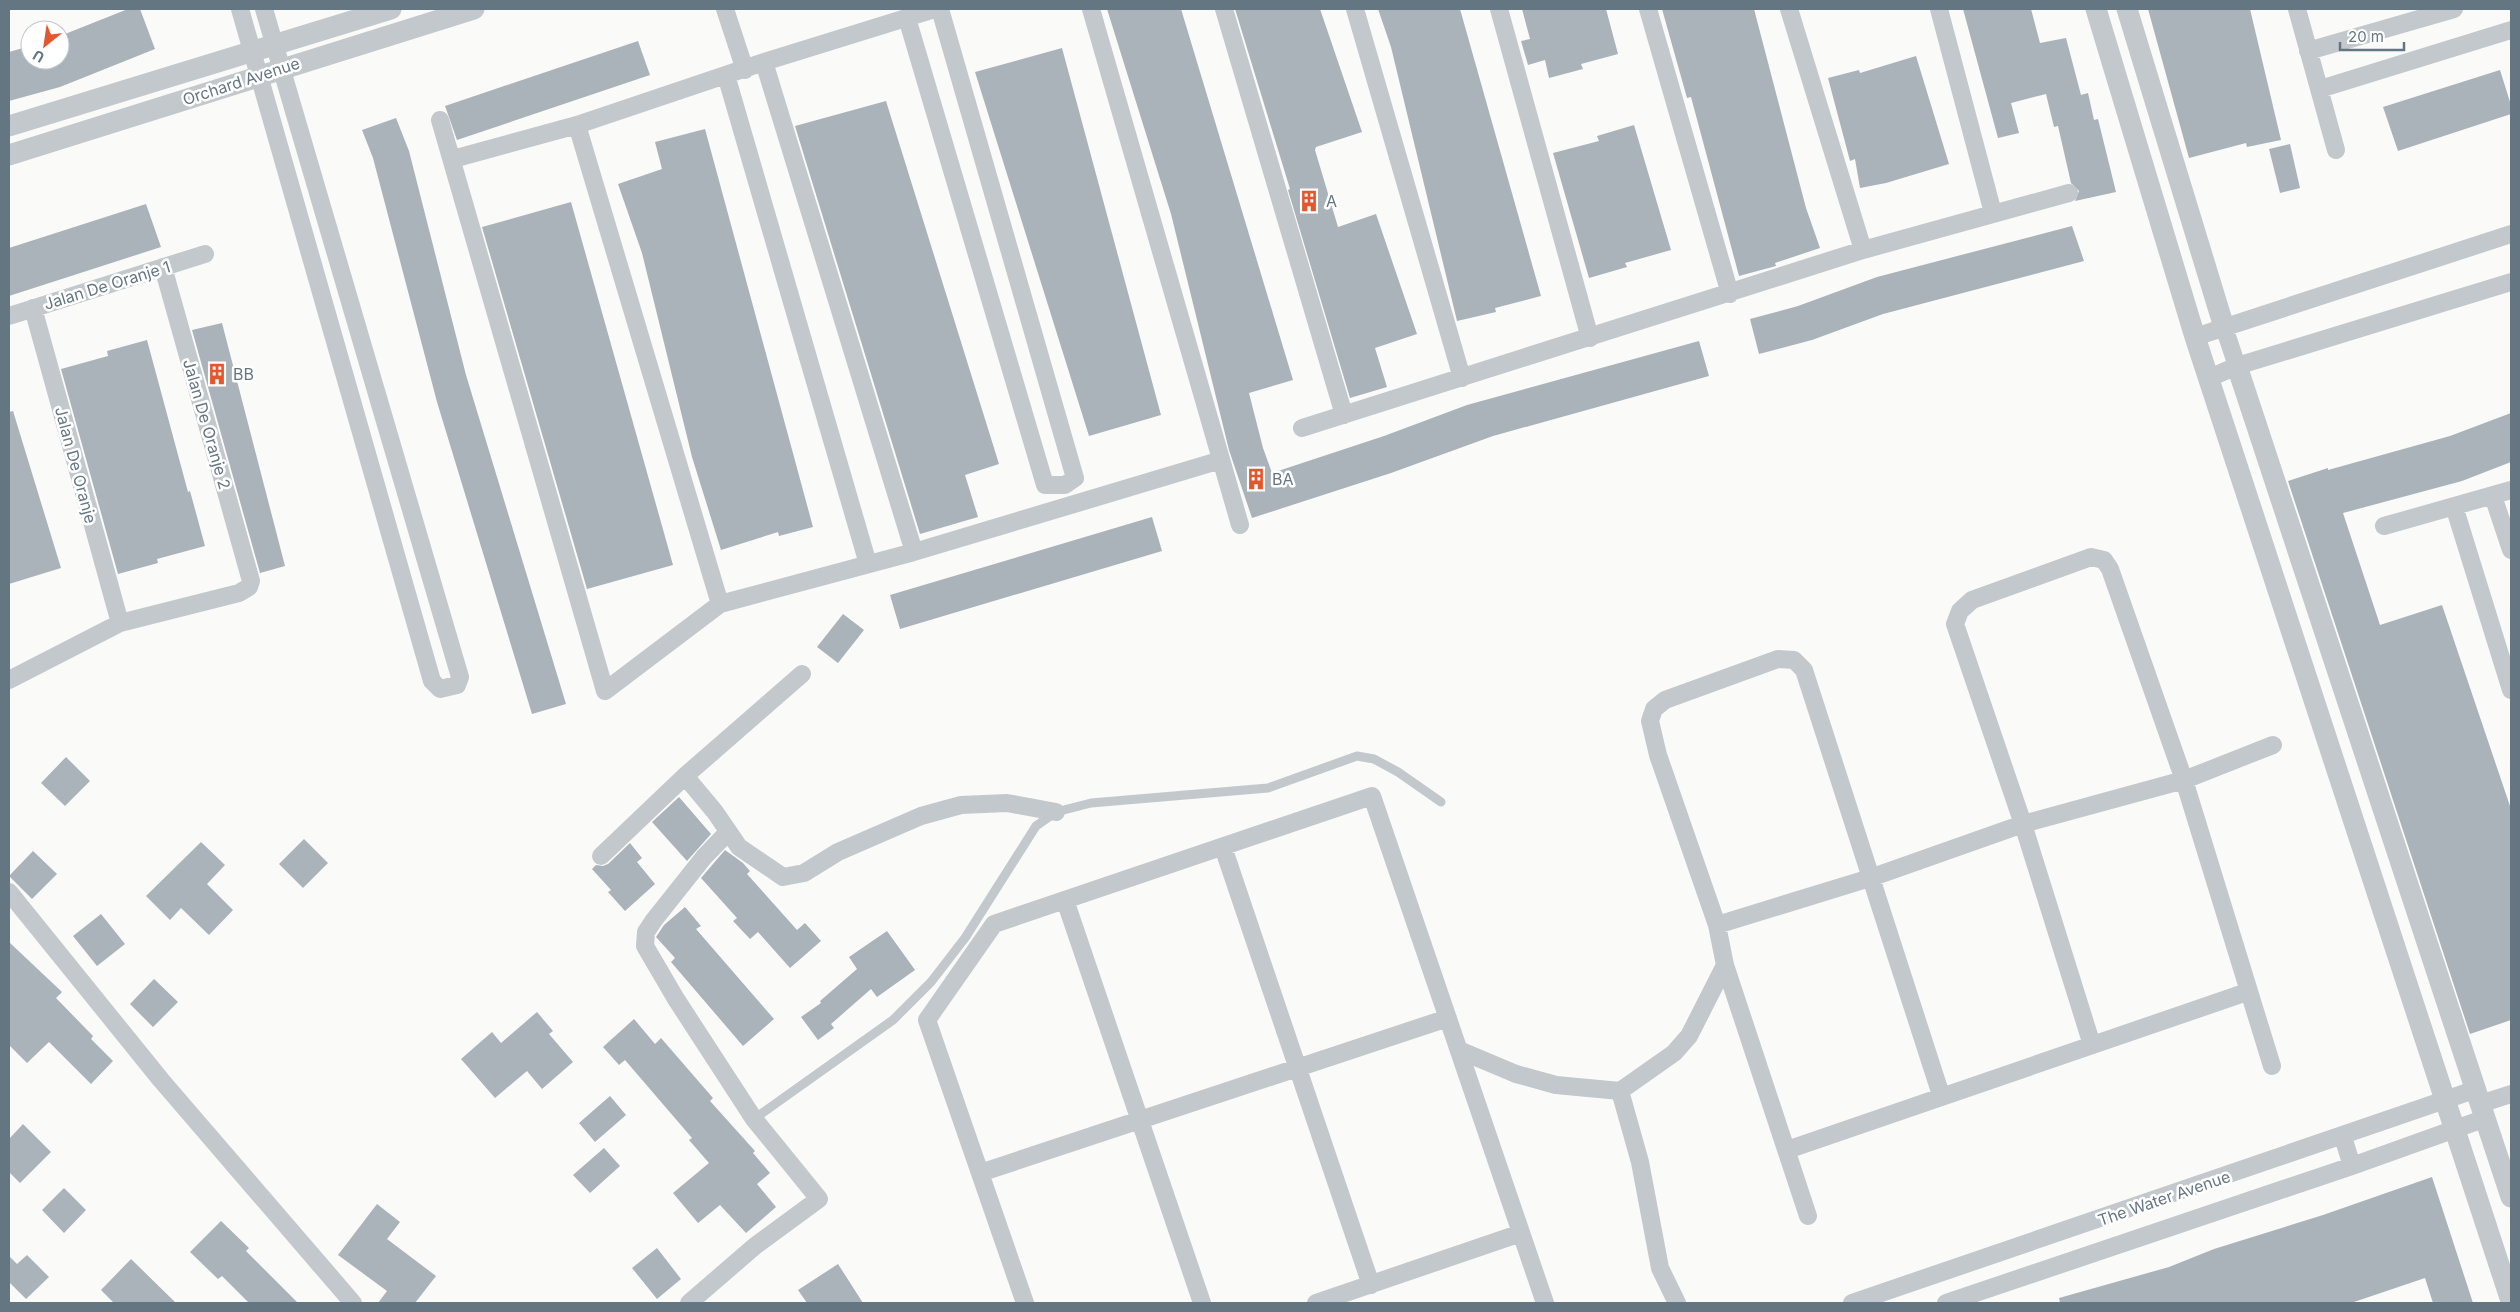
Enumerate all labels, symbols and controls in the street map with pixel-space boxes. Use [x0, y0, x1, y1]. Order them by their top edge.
north arrow [20, 20, 70, 70]
scale bar [2340, 20, 2404, 52]
text: 20 m [2348, 27, 2384, 46]
text: U [30, 47, 47, 67]
street label: Orchard Avenue [180, 53, 302, 109]
building icon: A [1296, 188, 1322, 214]
place label: A [1326, 191, 1337, 211]
street label: Jalan De Oranje 1 [41, 256, 173, 314]
street label: Jalan De Oranje 2 [179, 357, 235, 491]
building icon: BB [204, 361, 230, 387]
place label: BB [233, 364, 254, 384]
street label: Jalan De Oranje [51, 404, 101, 526]
building icon: BA [1243, 466, 1269, 492]
place label: BA [1272, 469, 1294, 489]
street label: The Water Avenue [2095, 1166, 2233, 1230]

